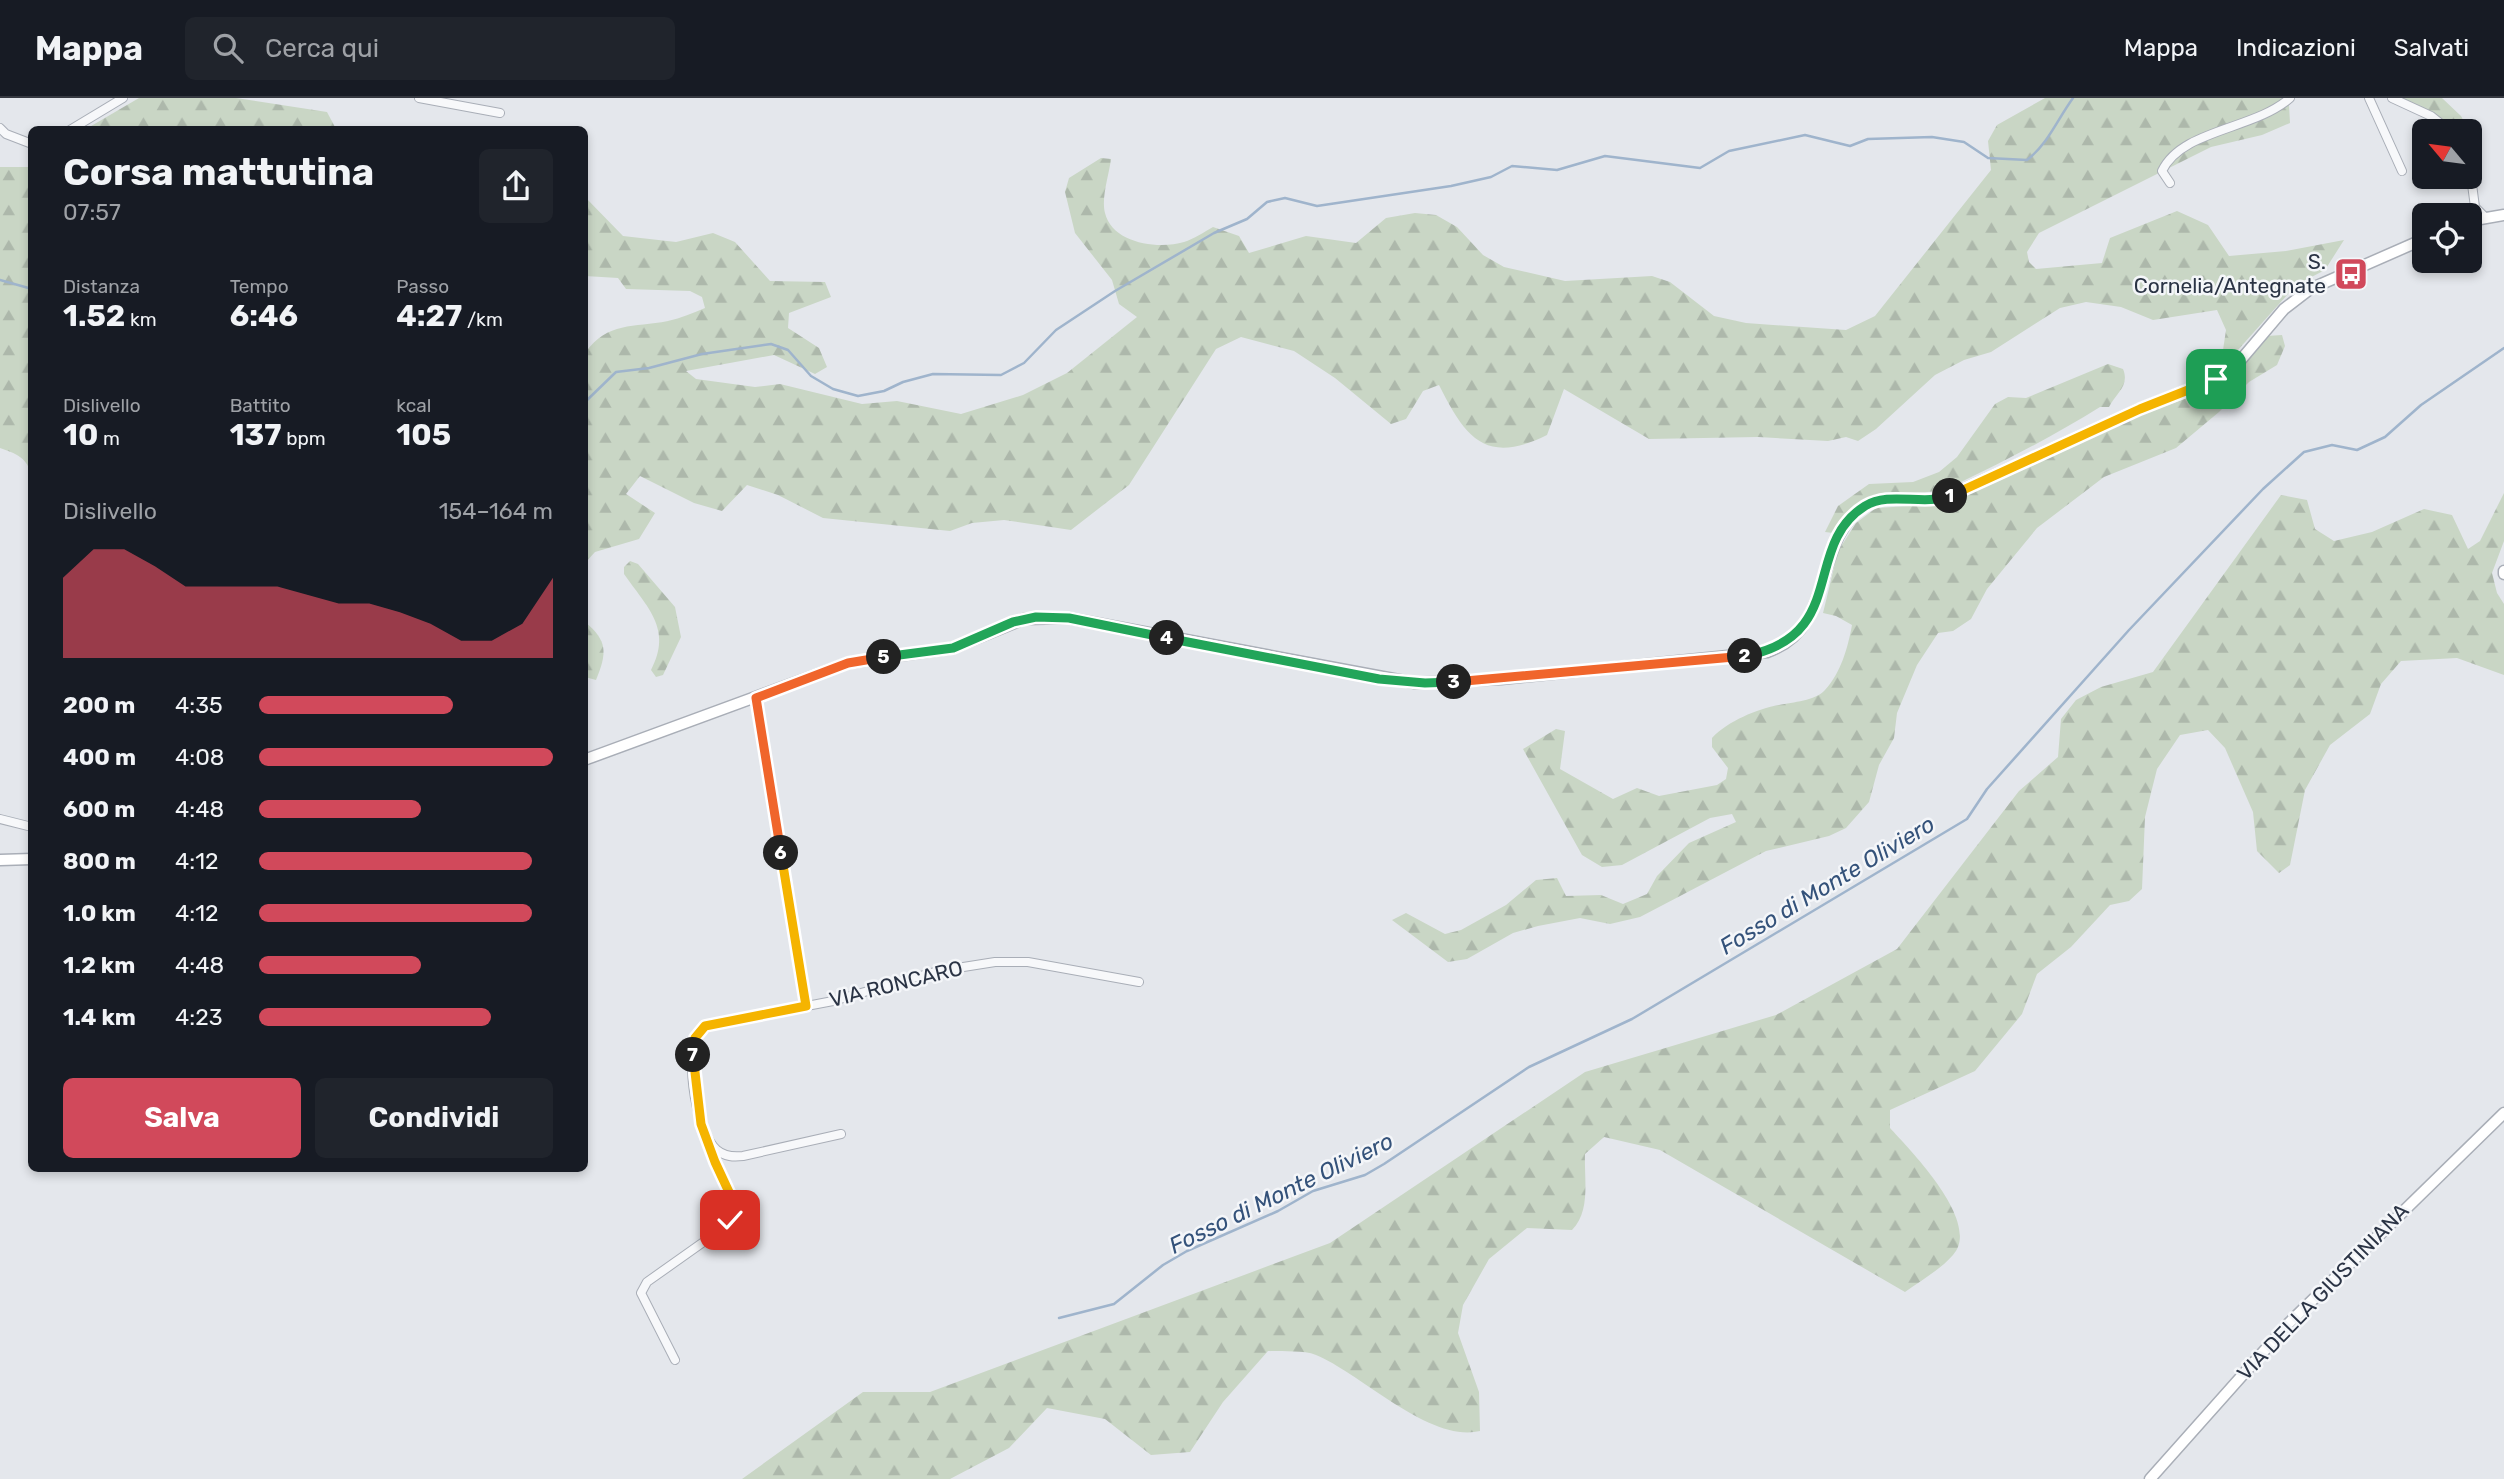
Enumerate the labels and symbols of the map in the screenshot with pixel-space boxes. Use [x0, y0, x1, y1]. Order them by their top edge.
north arrow [2412, 119, 2482, 189]
place label: S. Cornelia/Antegnate [2134, 249, 2326, 298]
bus stop icon: S. Cornelia/Antegnate [2332, 255, 2370, 293]
pin [2186, 349, 2246, 409]
pin: 1 [1932, 478, 1968, 514]
pin: 4 [1150, 620, 1184, 656]
pin: 2 [1728, 638, 1762, 674]
pin: 5 [866, 640, 902, 674]
pin: 3 [1436, 664, 1472, 700]
water label: Fosso di Monte Oliviero [1714, 810, 1940, 960]
pin: 6 [764, 836, 798, 870]
street label: VIA RONCARO [827, 955, 965, 1012]
pin: 7 [676, 1038, 710, 1072]
water label: Fosso di Monte Oliviero [1164, 1126, 1398, 1260]
pin [700, 1190, 760, 1250]
street label: VIA DELLA GIUSTINIANA [2232, 1198, 2414, 1385]

